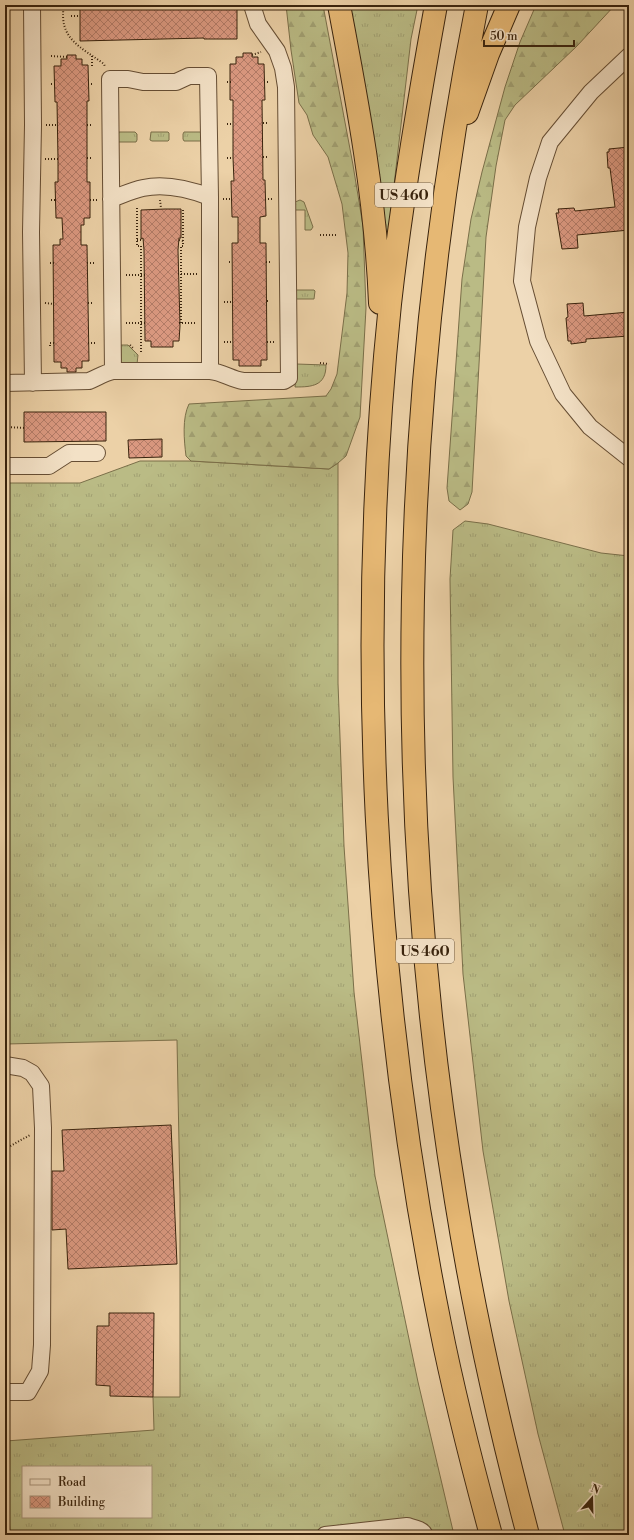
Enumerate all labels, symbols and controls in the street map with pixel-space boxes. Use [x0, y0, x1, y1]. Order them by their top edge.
scale bar [484, 22, 574, 48]
text: 50 m [490, 29, 518, 44]
road number: US 460 [375, 183, 433, 207]
road number: US 460 [396, 939, 454, 963]
legend [22, 1466, 152, 1518]
text: Road [58, 1475, 86, 1490]
north arrow [572, 1478, 612, 1518]
text: N [589, 1481, 602, 1498]
text: Building [57, 1495, 106, 1510]

